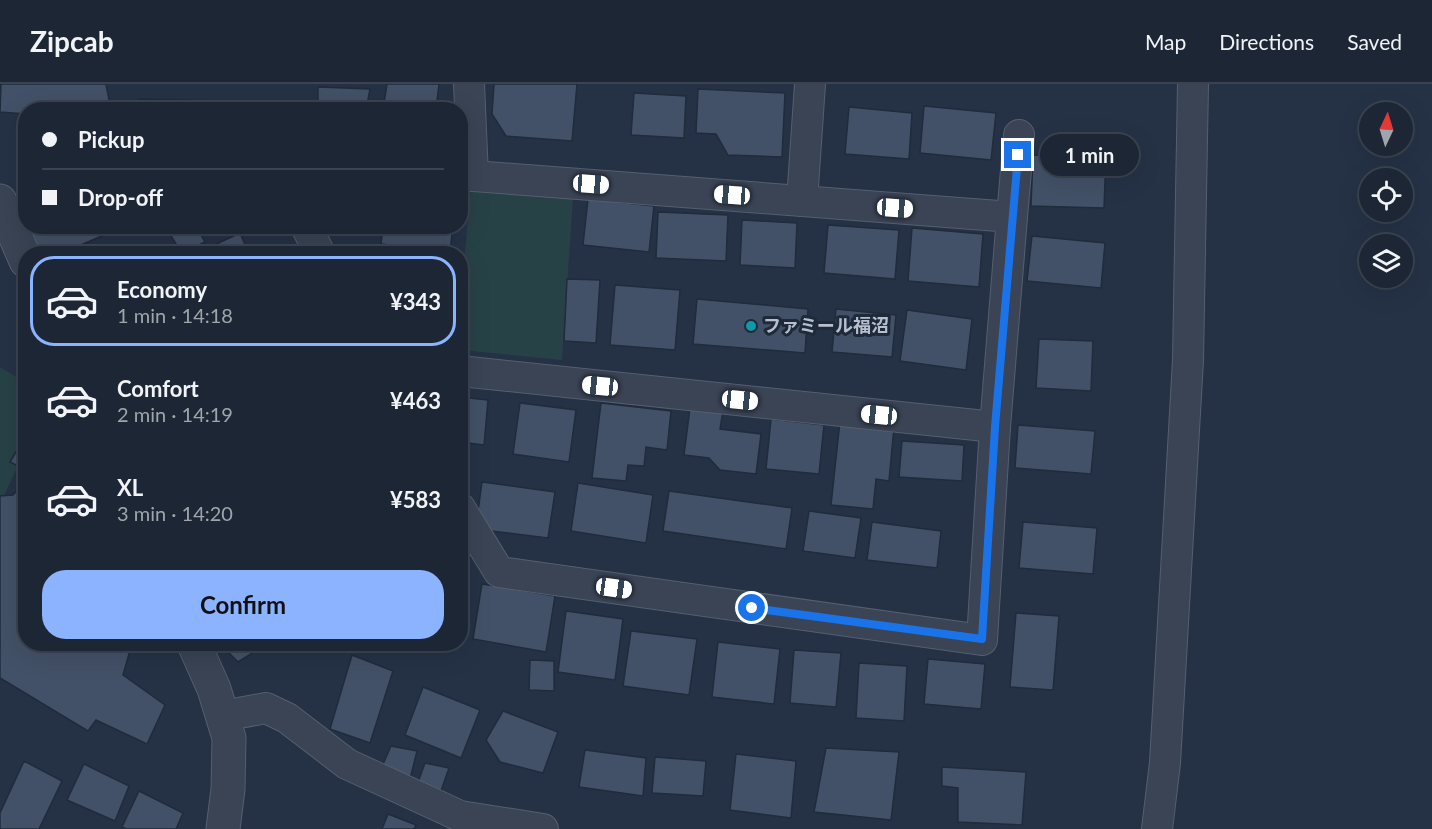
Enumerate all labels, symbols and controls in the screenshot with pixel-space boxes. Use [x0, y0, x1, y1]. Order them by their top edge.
text: Zipcab [30, 24, 114, 58]
text: Map [1145, 29, 1186, 54]
text: Directions [1219, 29, 1314, 54]
text: Saved [1347, 29, 1402, 54]
north arrow [1359, 102, 1413, 156]
map controls [1359, 102, 1413, 288]
text: Pickup [78, 126, 144, 153]
callout: 1 min [1039, 134, 1138, 176]
route end [1004, 141, 1031, 168]
text: 1 min [1065, 143, 1114, 167]
button: locate [1359, 168, 1413, 222]
car [572, 174, 610, 194]
text: Drop-off [78, 184, 163, 211]
car [713, 185, 751, 205]
car [876, 198, 914, 218]
button: layers [1359, 234, 1413, 288]
icon: car [45, 274, 99, 328]
text: Economy [117, 276, 207, 303]
text: ¥343 [390, 288, 441, 315]
text: 1 min · 14:18 [117, 303, 233, 327]
place label: ファミール福沼 [763, 314, 889, 336]
marker: ファミール福沼 [744, 319, 758, 333]
icon: car [45, 373, 99, 427]
text: Comfort [117, 375, 199, 402]
car [581, 375, 619, 397]
text: ¥463 [390, 387, 441, 414]
car [721, 389, 759, 411]
text: 2 min · 14:19 [117, 402, 233, 426]
car [860, 404, 898, 426]
icon: car [45, 472, 99, 526]
text: XL [117, 474, 143, 501]
text: ¥583 [390, 486, 441, 513]
text: 3 min · 14:20 [117, 501, 233, 525]
button: Confirm [42, 570, 444, 639]
car [595, 577, 633, 599]
route start [738, 594, 765, 621]

